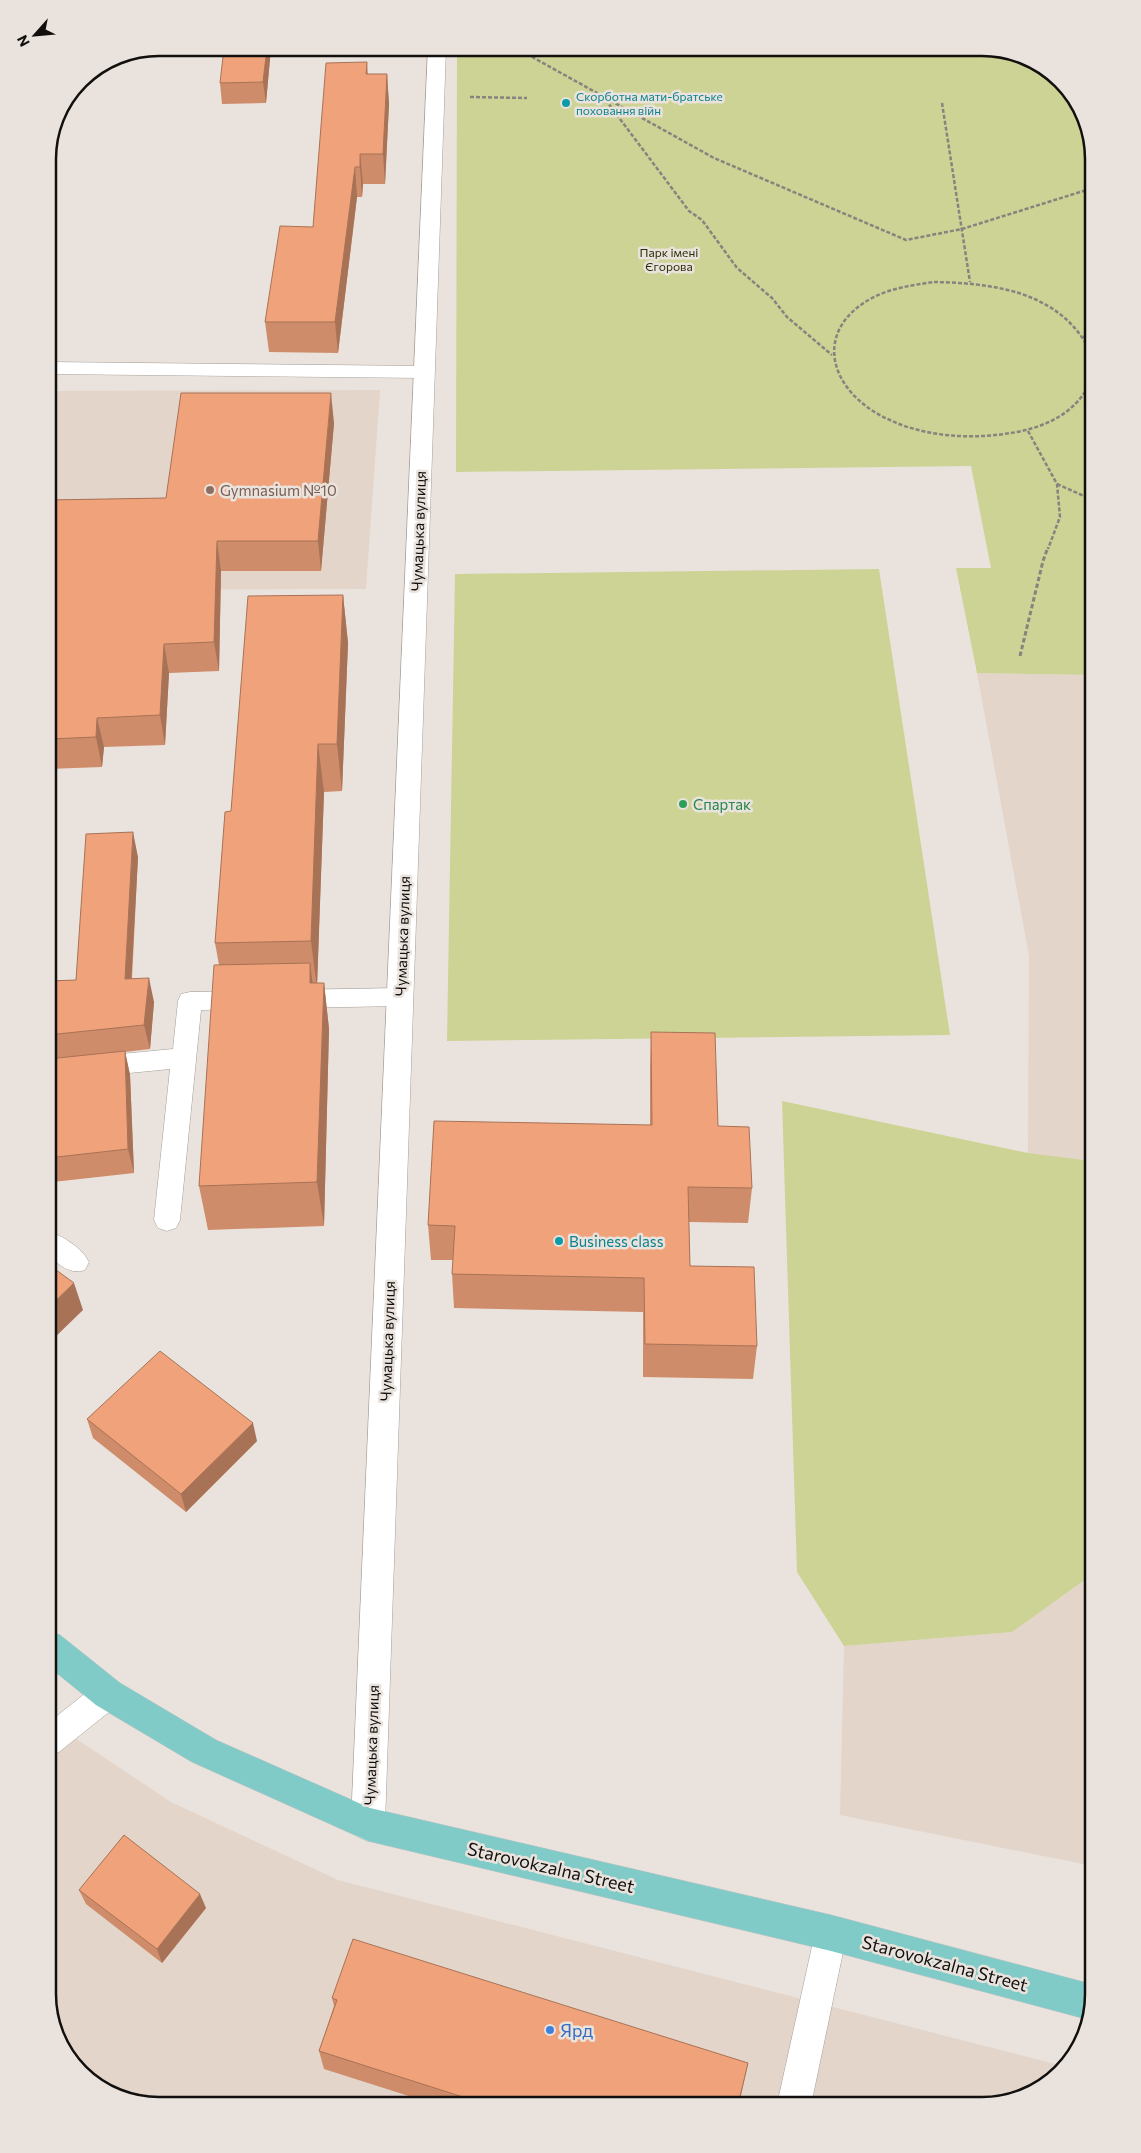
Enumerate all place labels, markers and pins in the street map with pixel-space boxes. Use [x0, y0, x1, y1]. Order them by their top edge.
place label: Скорботна мати-братське поховання війн [576, 89, 723, 117]
marker: Скорботна мати-братське поховання війн [560, 97, 572, 109]
place label: Gymnasium №10 [220, 481, 337, 499]
marker: Gymnasium №10 [204, 484, 216, 496]
place label: Спартак [693, 795, 751, 813]
marker: Спартак [677, 798, 689, 810]
place label: Business class [569, 1232, 664, 1250]
marker: Business class [553, 1235, 565, 1247]
place label: Ярд [560, 2019, 594, 2041]
marker: Ярд [544, 2024, 556, 2036]

